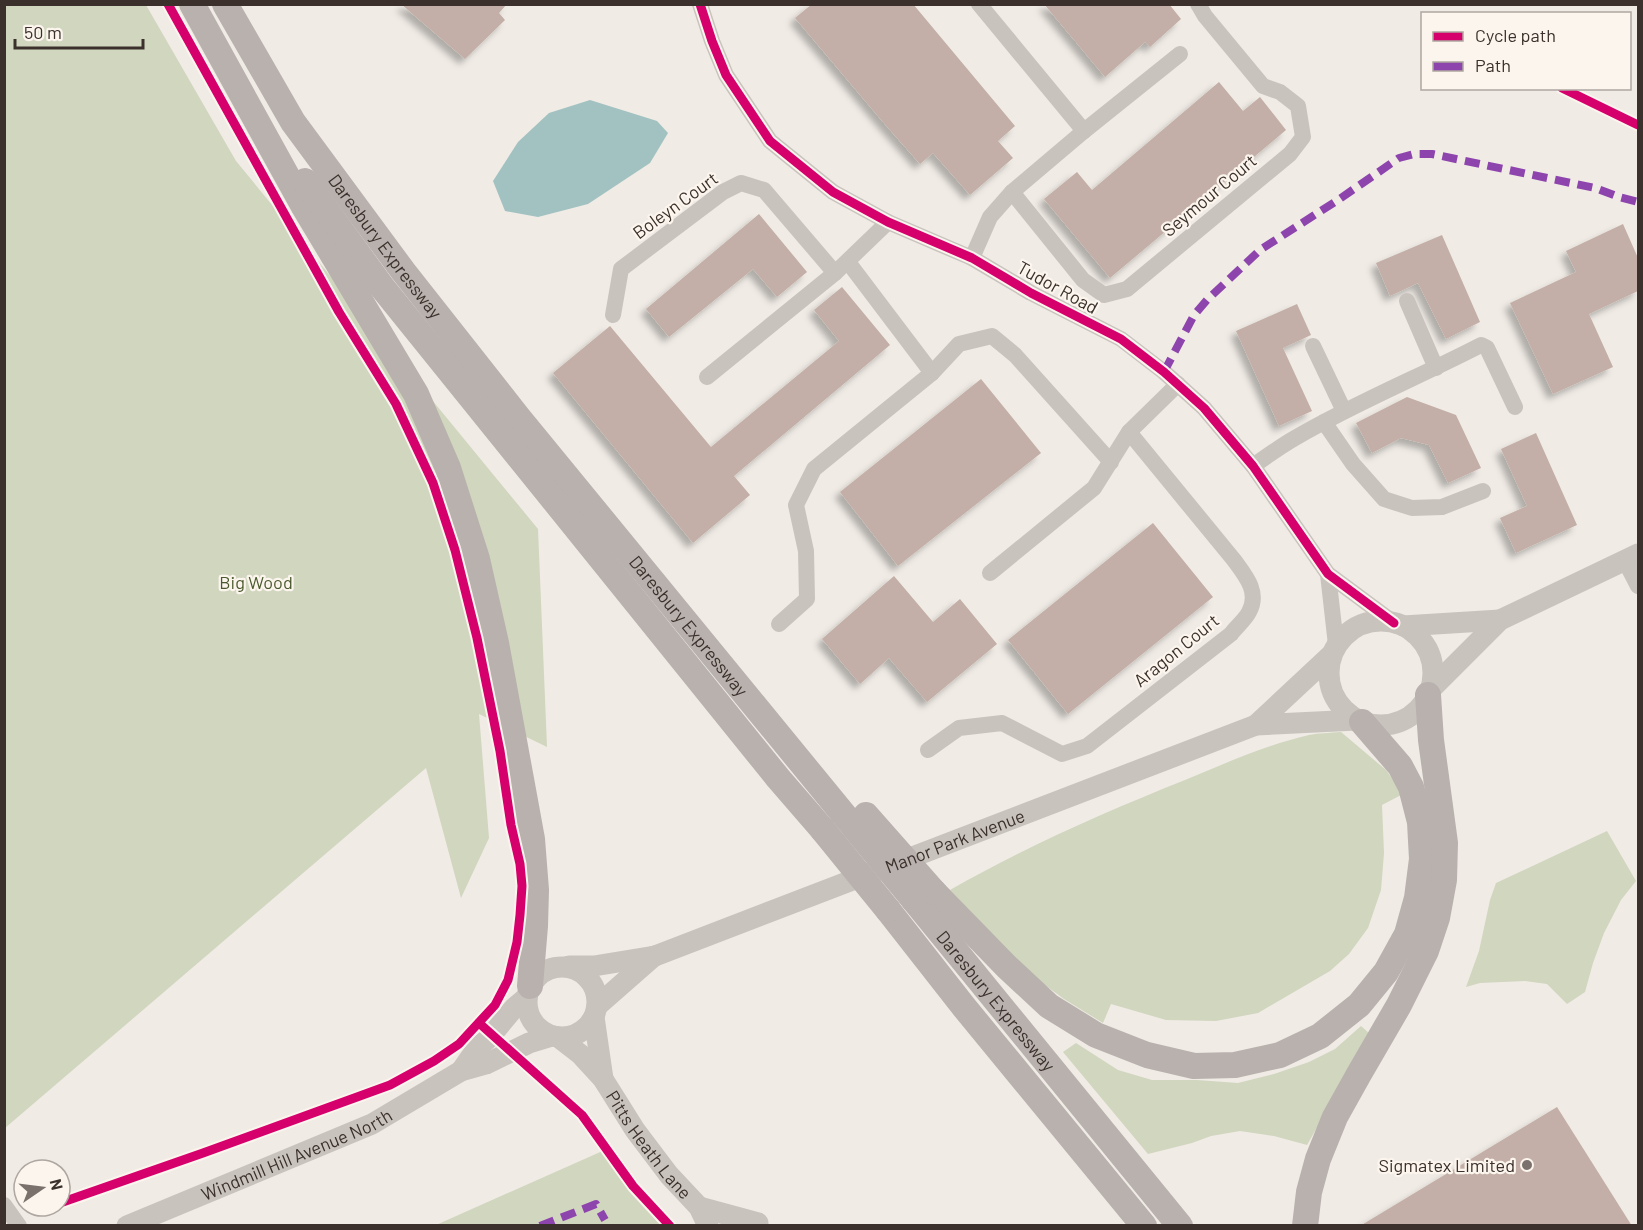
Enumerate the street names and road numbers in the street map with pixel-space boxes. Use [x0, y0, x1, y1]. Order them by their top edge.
street label: Seymour Court [1157, 149, 1261, 241]
street label: Boleyn Court [628, 167, 722, 243]
street label: Daresbury Expressway [324, 169, 447, 323]
street label: Tudor Road [1014, 256, 1102, 318]
street label: Daresbury Expressway [625, 551, 753, 700]
street label: Aragon Court [1129, 609, 1223, 691]
street label: Manor Park Avenue [882, 804, 1028, 878]
street label: Daresbury Expressway [932, 926, 1060, 1076]
street label: Pitts Heath Lane [602, 1086, 696, 1203]
street label: Windmill Hill Avenue North [198, 1104, 396, 1205]

